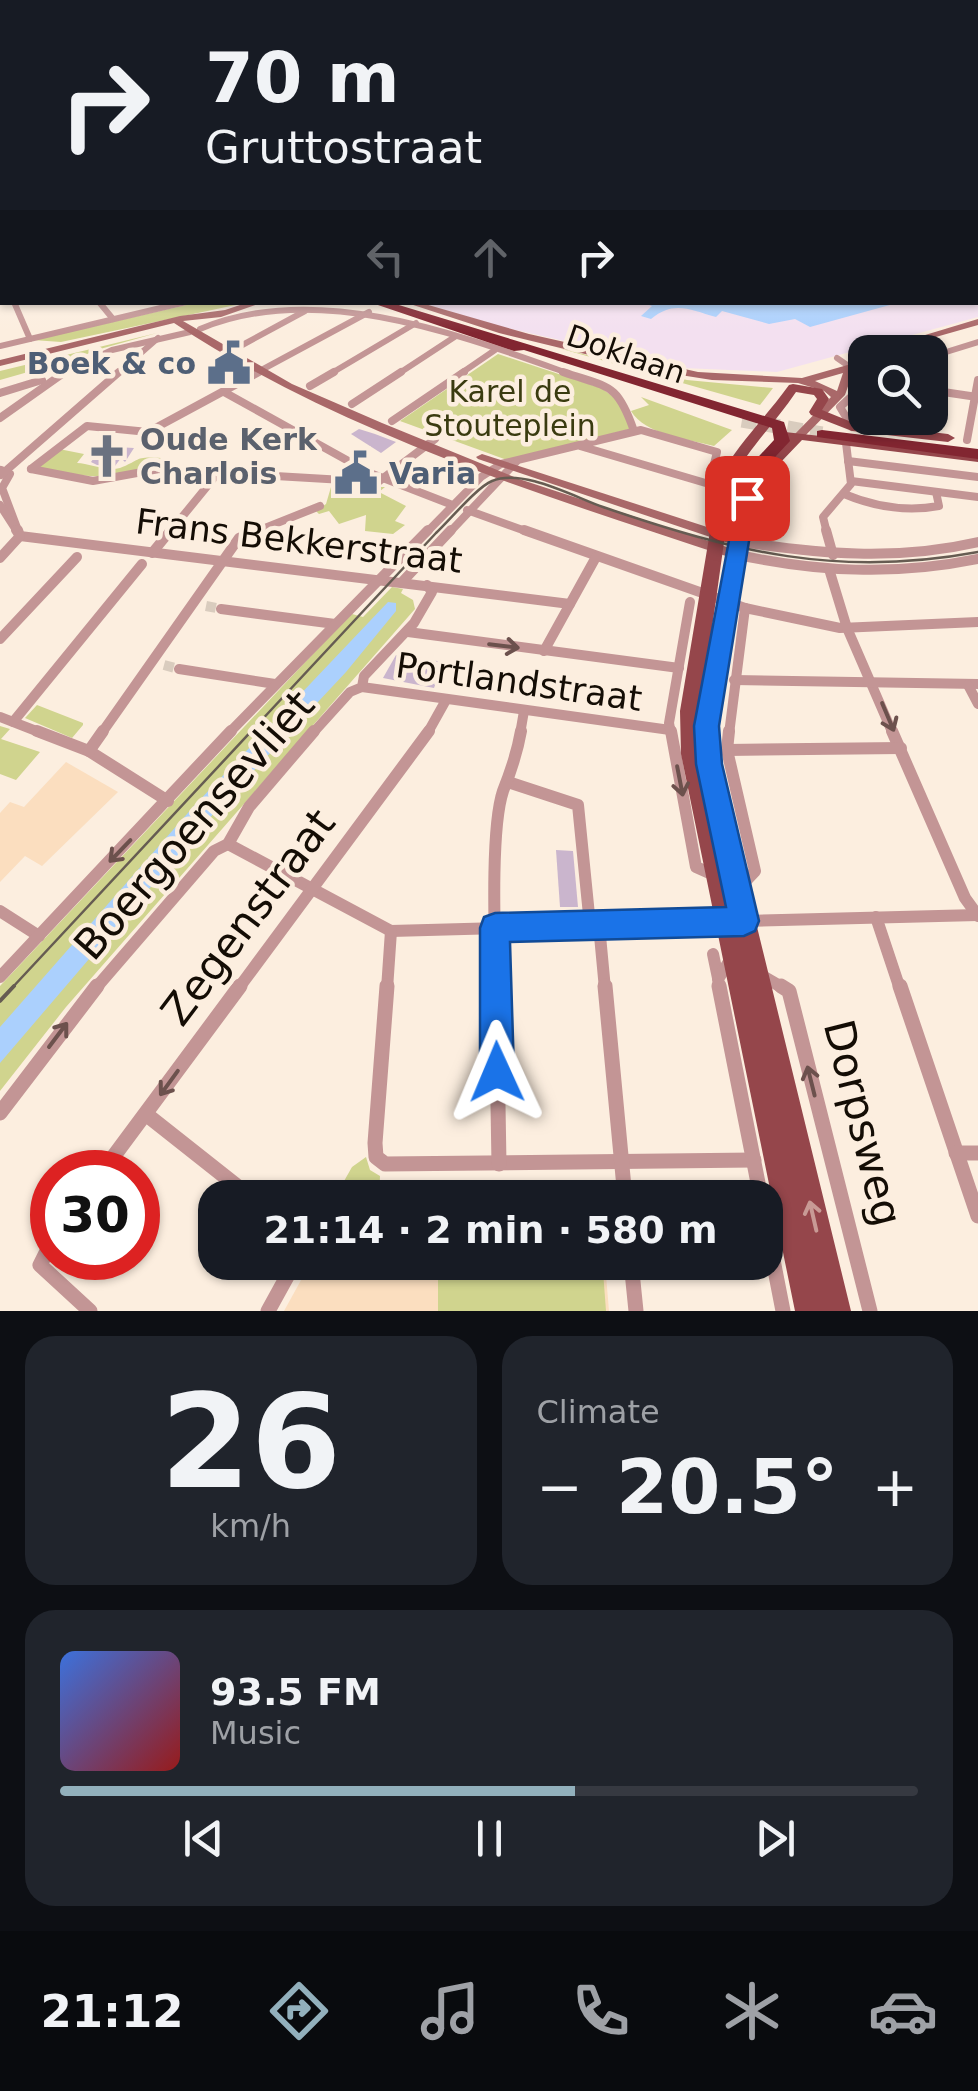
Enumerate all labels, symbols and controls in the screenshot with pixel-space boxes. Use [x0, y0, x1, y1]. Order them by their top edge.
text: 70 m [205, 37, 400, 119]
icon: right [40, 40, 170, 170]
text: Gruttostraat [205, 121, 482, 174]
icon: left [358, 230, 413, 285]
icon: ahead [463, 230, 518, 285]
icon: right [568, 230, 623, 285]
street label: Doklaan [562, 317, 690, 391]
map controls [848, 335, 948, 435]
button: search [848, 335, 948, 435]
public building icon: Boek & co [205, 339, 253, 387]
place label: Boek & co [27, 346, 196, 381]
park label: Karel de Stouteplein [424, 374, 596, 443]
place label: Oude Kerk Charlois [140, 422, 318, 491]
church icon: Oude Kerk Charlois [83, 432, 131, 480]
public building icon: Varia [332, 449, 380, 497]
place label: Varia [389, 456, 476, 491]
pin [705, 456, 790, 541]
icon: arrive [720, 471, 775, 526]
street label: Frans Bekkerstraat [133, 501, 465, 581]
one-way arrow [487, 638, 520, 656]
street label: Portlandstraat [393, 645, 645, 719]
street label: Boergoensevliet [64, 681, 324, 969]
one-way arrow [880, 701, 898, 732]
one-way arrow [671, 765, 690, 797]
street label: Zegenstraat [151, 800, 345, 1034]
one-way arrow [108, 838, 132, 862]
street label: Dorpsweg [814, 1015, 912, 1231]
position arrow [445, 1020, 549, 1124]
one-way arrow [48, 1022, 69, 1049]
one-way arrow [801, 1066, 820, 1097]
one-way arrow [159, 1069, 180, 1096]
speed limit sign: 30 [30, 1150, 160, 1280]
one-way arrow [803, 1201, 821, 1233]
text: 21:14 · 2 min · 580 m [263, 1208, 718, 1252]
text: 26 [160, 1366, 341, 1518]
text: Climate [537, 1393, 660, 1431]
text: 20.5° [616, 1443, 839, 1531]
text: − [537, 1455, 583, 1519]
text: + [872, 1455, 918, 1519]
text: km/h [210, 1507, 291, 1545]
text: 93.5 FM [210, 1670, 381, 1714]
text: Music [210, 1714, 301, 1752]
icon: previous [176, 1811, 231, 1866]
icon: pause [462, 1811, 517, 1866]
icon: next [748, 1811, 803, 1866]
icon: directions [264, 1976, 334, 2046]
icon: music [415, 1976, 485, 2046]
icon: phone [566, 1976, 636, 2046]
icon: climate [717, 1976, 787, 2046]
icon: car [868, 1976, 938, 2046]
text: 21:12 [40, 1985, 184, 2038]

